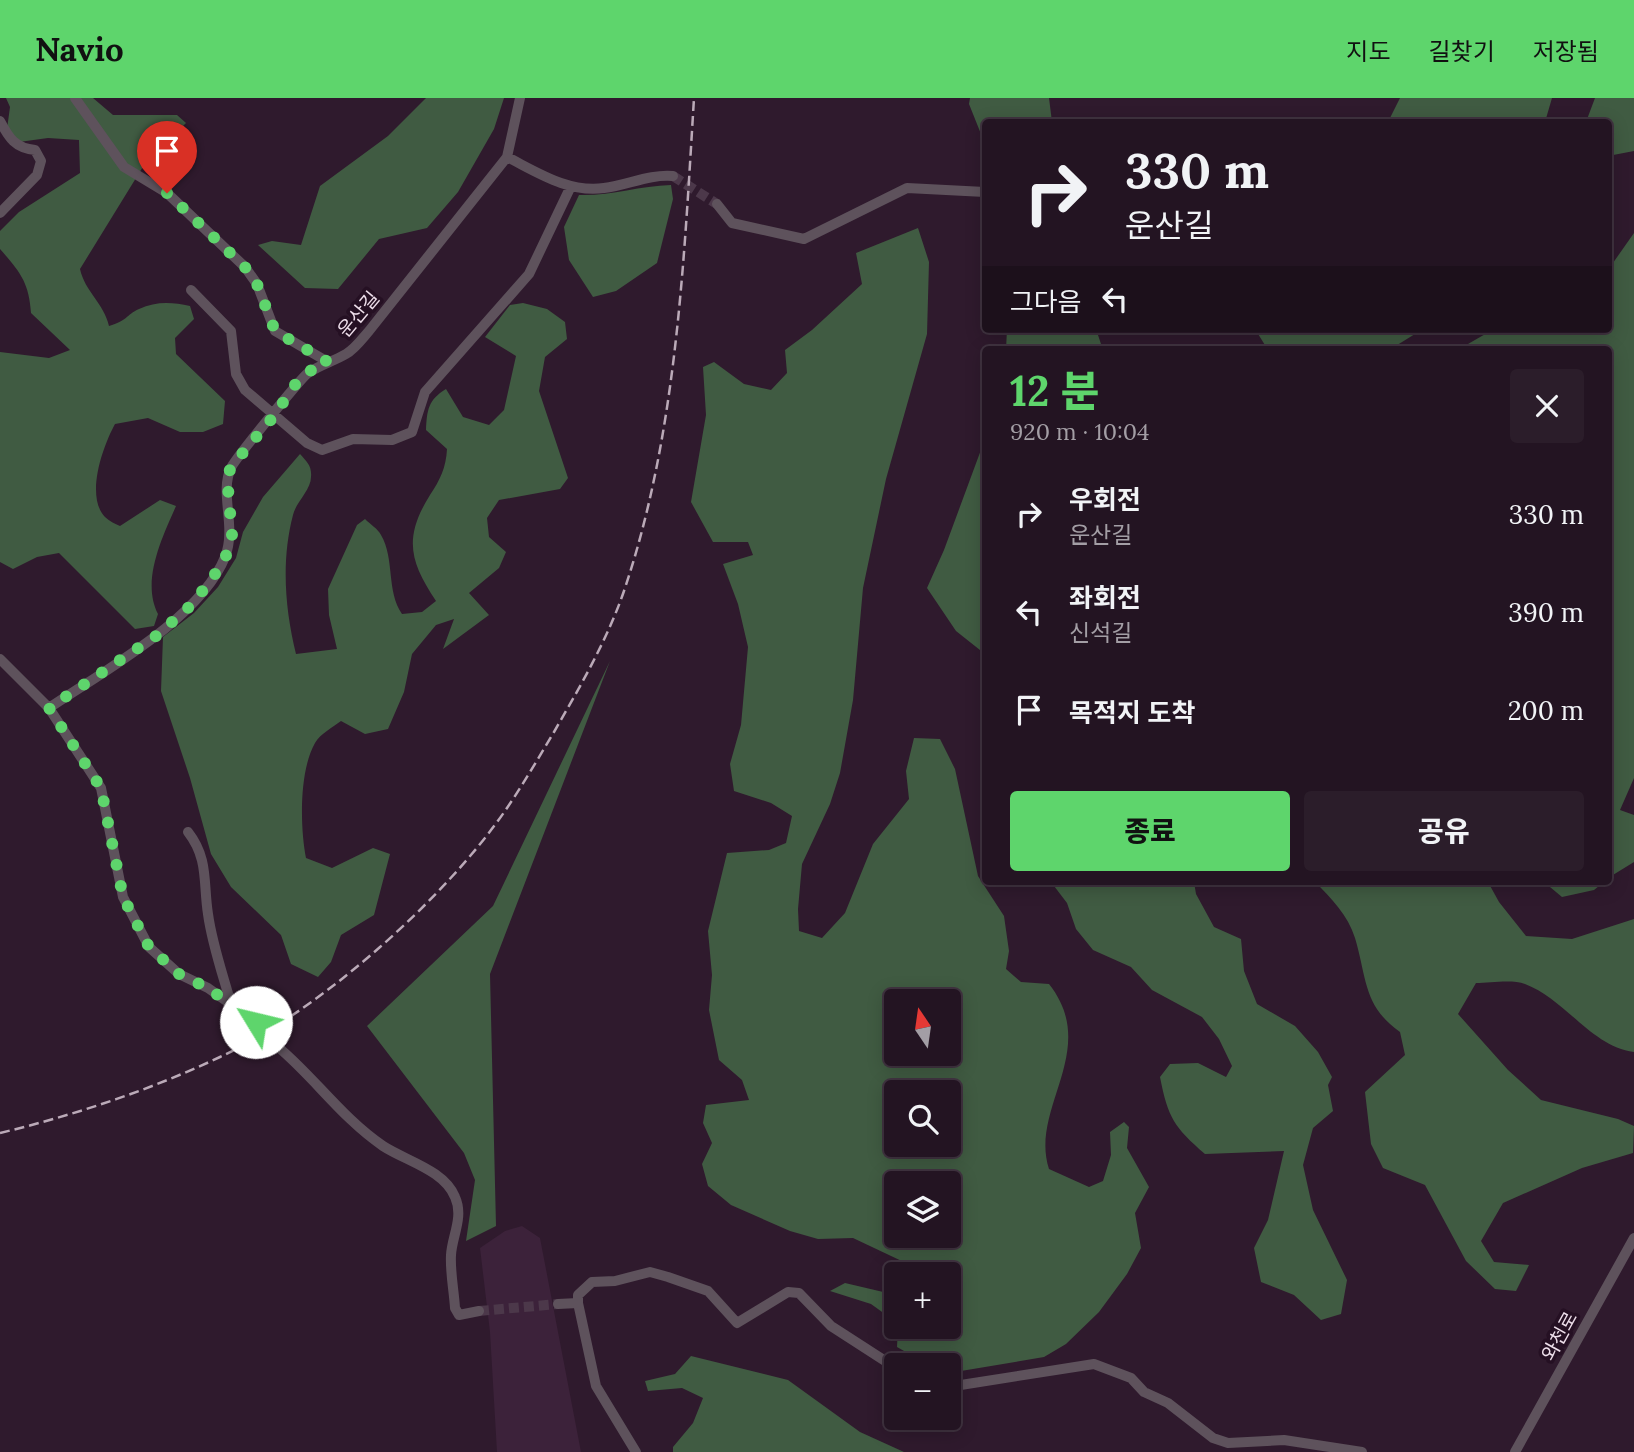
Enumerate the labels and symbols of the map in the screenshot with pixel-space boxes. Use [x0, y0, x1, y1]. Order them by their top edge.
pin [137, 121, 197, 193]
street label: 운산길 [332, 286, 384, 342]
position arrow [219, 985, 293, 1059]
north arrow [884, 989, 961, 1066]
street label: 와천로 [1536, 1307, 1582, 1365]

